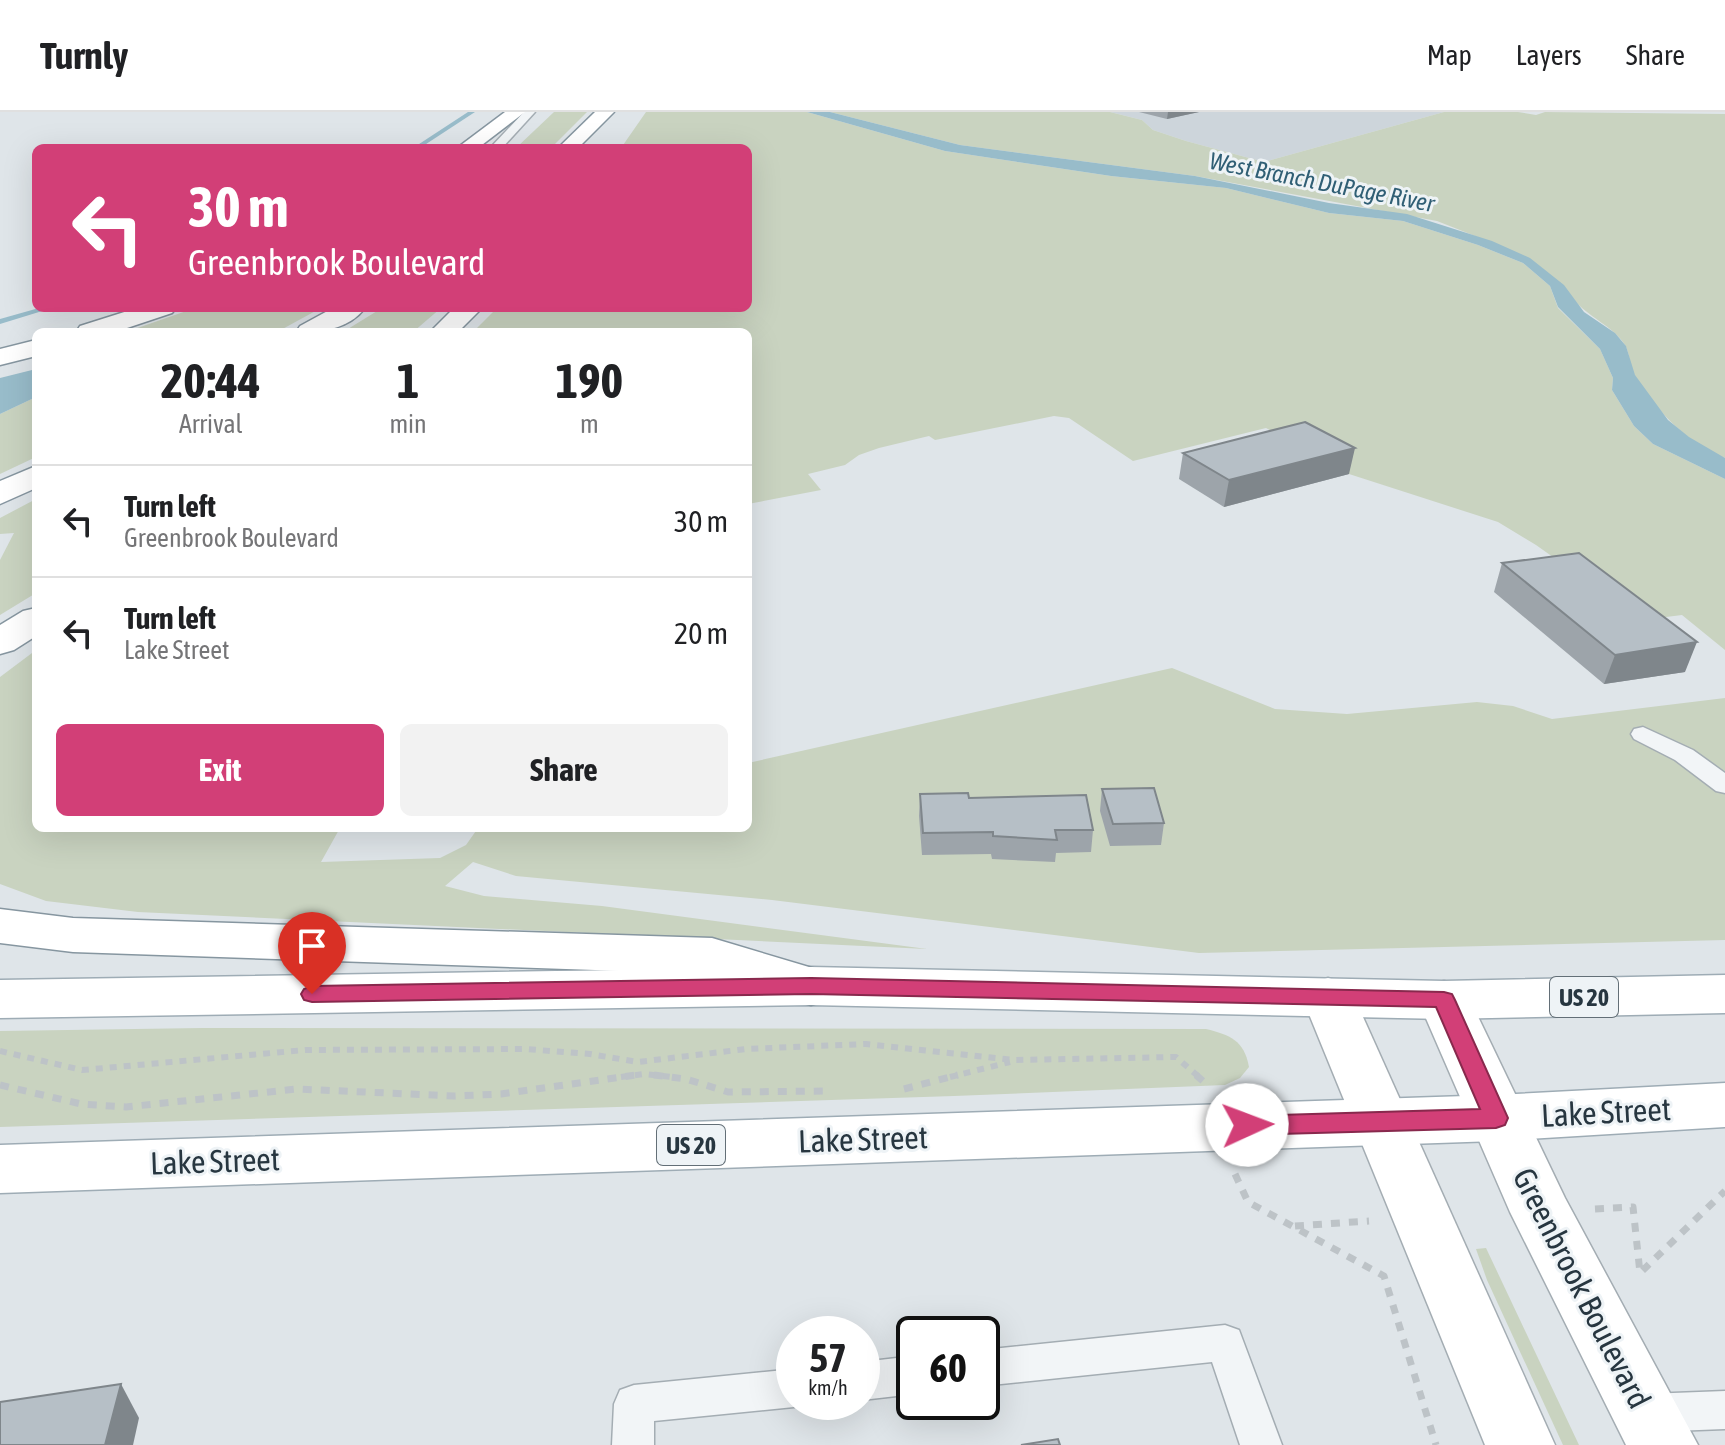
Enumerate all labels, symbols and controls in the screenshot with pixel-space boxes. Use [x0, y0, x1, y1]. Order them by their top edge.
text: Turnly [40, 34, 128, 77]
text: Map [1427, 39, 1472, 71]
text: Layers [1516, 39, 1582, 71]
text: Share [1626, 39, 1685, 71]
water label: West Branch DuPage River [1207, 147, 1438, 217]
text: 30 m [188, 175, 289, 239]
icon: left [56, 176, 160, 280]
text: Greenbrook Boulevard [188, 241, 485, 283]
text: 20:44 [161, 353, 261, 408]
text: 1 [397, 353, 419, 408]
text: 190 [556, 353, 623, 408]
text: Arrival [179, 409, 242, 439]
text: min [389, 409, 427, 439]
text: m [580, 409, 599, 439]
text: Turn left [124, 489, 216, 523]
icon: left [56, 499, 100, 543]
text: 30 m [674, 504, 728, 538]
text: Greenbrook Boulevard [124, 523, 339, 553]
text: Turn left [124, 601, 216, 635]
icon: left [56, 611, 100, 655]
text: 20 m [674, 616, 728, 650]
text: Lake Street [124, 635, 229, 665]
button: Exit [56, 724, 384, 816]
button: Share [400, 724, 728, 816]
pin [278, 912, 346, 994]
icon: arrive [290, 924, 334, 968]
road number: US 20 [1550, 977, 1618, 1017]
position arrow [1205, 1083, 1289, 1167]
street label: Lake Street [1540, 1090, 1672, 1134]
street label: Lake Street [797, 1118, 929, 1160]
road number: US 20 [657, 1125, 725, 1165]
street label: Lake Street [149, 1140, 281, 1182]
street label: Greenbrook Boulevard [1506, 1162, 1658, 1414]
speed limit sign: 60 [896, 1316, 1000, 1420]
text: 57 [809, 1335, 847, 1380]
text: km/h [808, 1376, 848, 1399]

